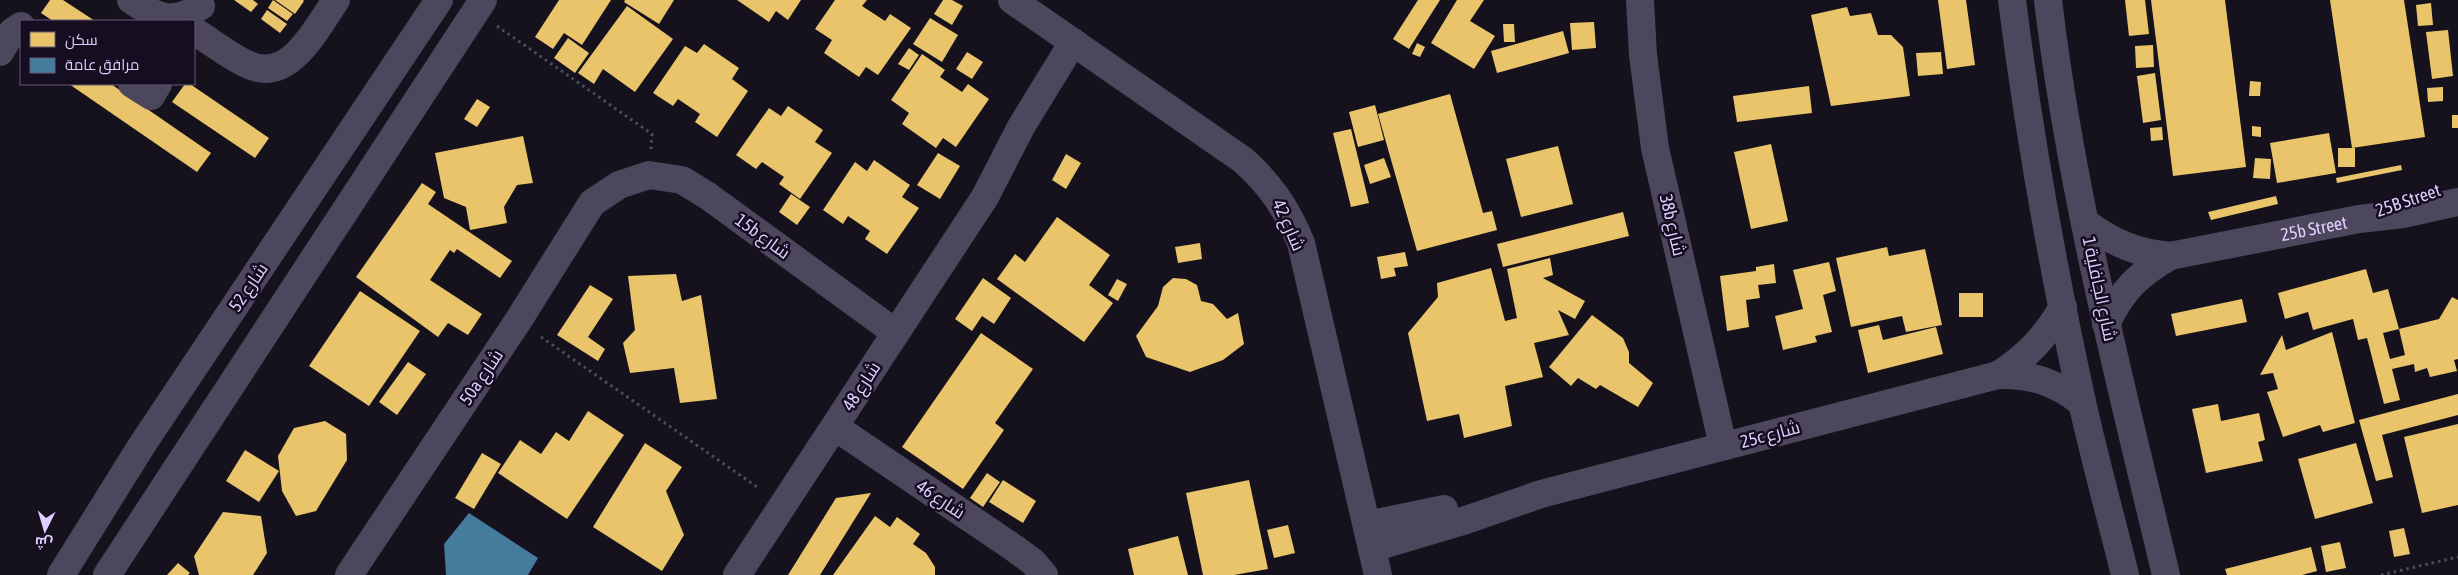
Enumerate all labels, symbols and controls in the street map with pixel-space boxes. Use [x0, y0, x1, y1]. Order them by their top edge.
legend [20, 20, 195, 85]
text: سكن [65, 31, 98, 50]
text: مرافق عامة [65, 56, 139, 75]
street label: 25B Street [2373, 179, 2443, 221]
street label: 38b شارع [1654, 192, 1690, 258]
street label: شارع 42 [1267, 196, 1310, 255]
street label: 15b شارع [730, 209, 795, 265]
street label: 25b Street [2279, 211, 2349, 245]
street label: شارع الجافلية 1 [2077, 235, 2121, 344]
street label: شارع 52 [224, 259, 274, 316]
street label: 50a شارع [455, 345, 509, 410]
street label: شارع 48 [837, 358, 886, 416]
street label: 25c شارع [1738, 416, 1803, 454]
street label: شارع 46 [912, 475, 969, 525]
north arrow [20, 505, 70, 555]
text: ش [34, 533, 54, 552]

